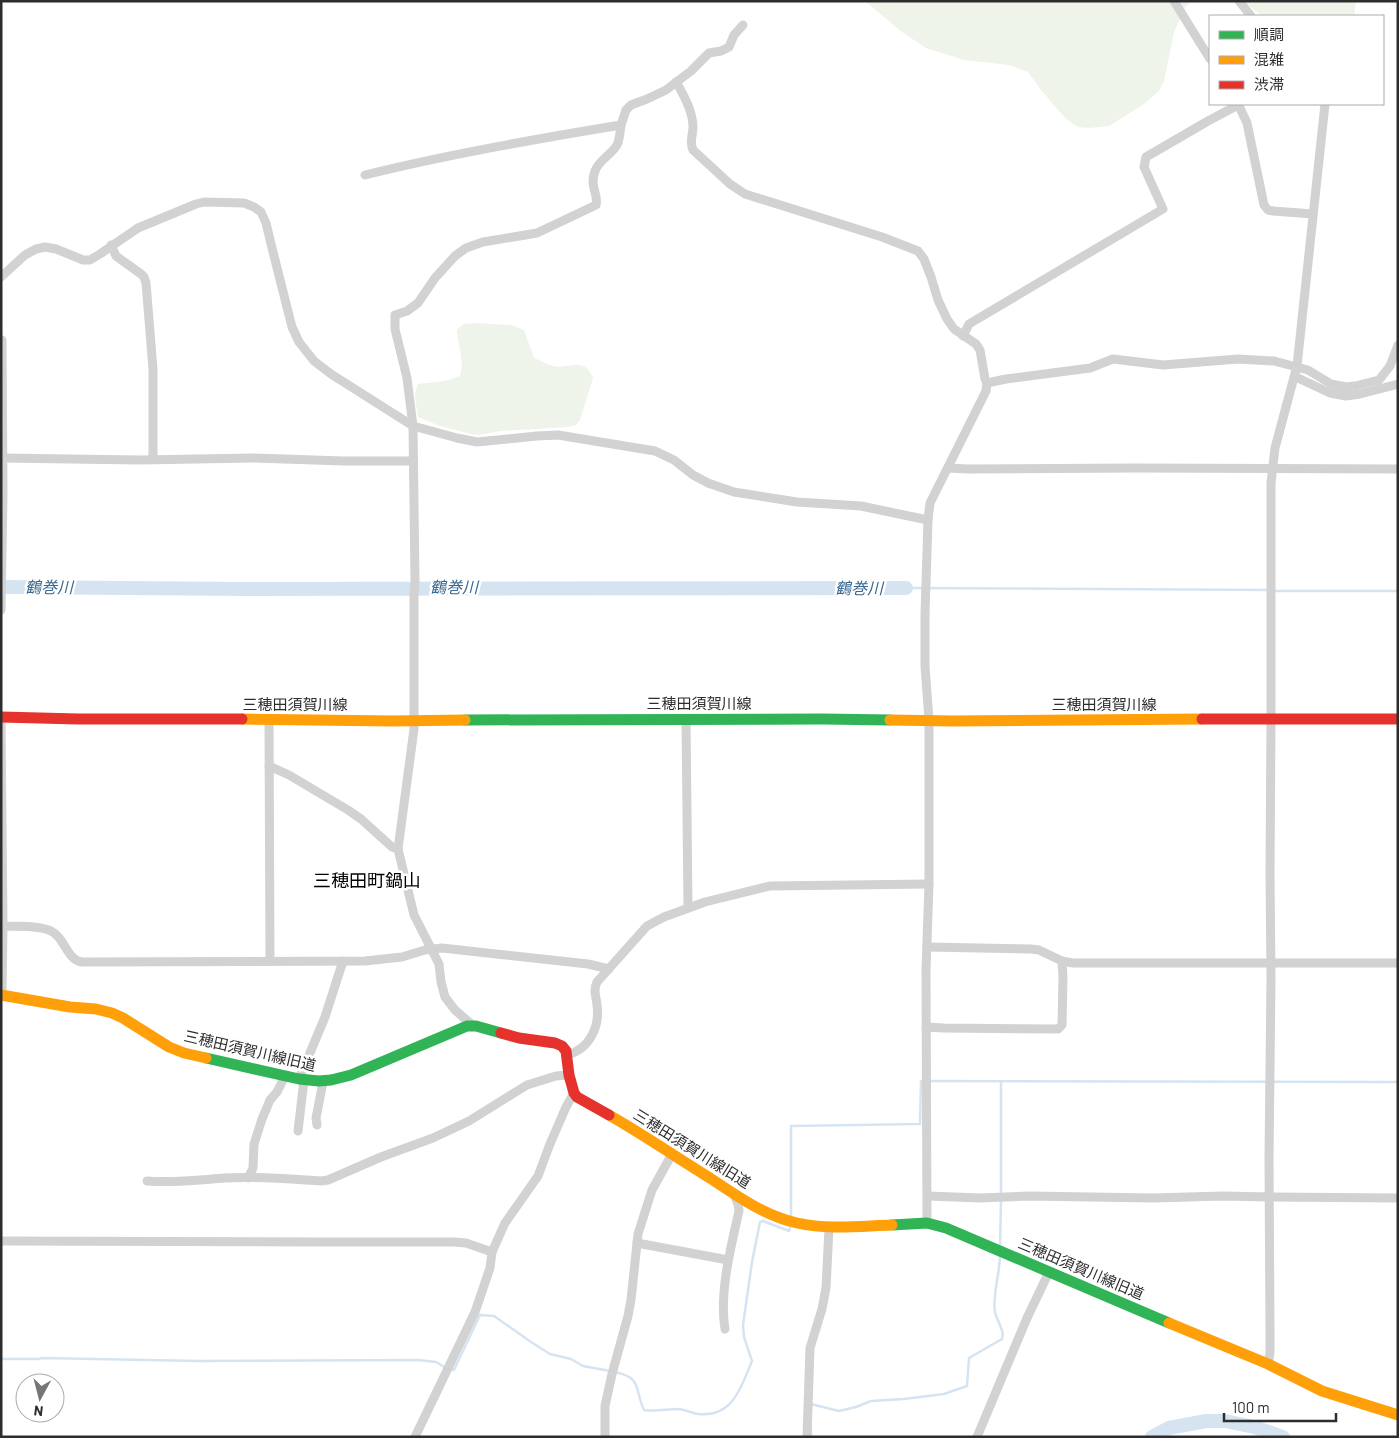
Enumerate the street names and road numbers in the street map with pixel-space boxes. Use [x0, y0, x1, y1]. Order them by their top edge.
street label: 三穂田須賀川線 [646, 694, 752, 712]
street label: 三穂田須賀川線 [242, 695, 348, 713]
street label: 三穂田須賀川線 [1051, 695, 1157, 713]
street label: 三穂田須賀川線旧道 [182, 1026, 318, 1074]
street label: 三穂田須賀川線旧道 [631, 1105, 755, 1192]
street label: 三穂田須賀川線旧道 [1016, 1233, 1147, 1303]

